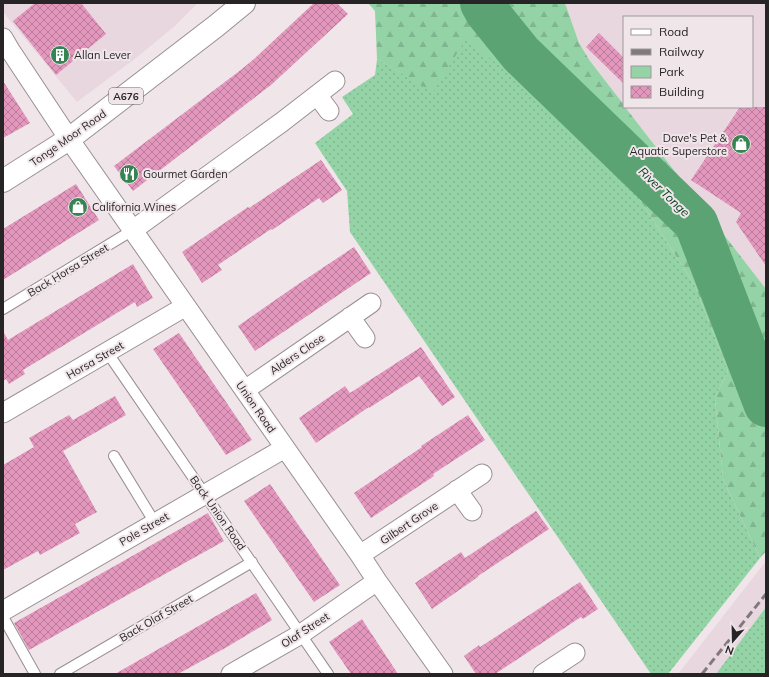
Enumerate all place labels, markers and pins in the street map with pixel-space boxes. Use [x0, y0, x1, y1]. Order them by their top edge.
building icon: Allan Lever [49, 44, 71, 66]
place label: Allan Lever [74, 48, 131, 62]
place label: Dave's Pet & Aquatic Superstore [630, 131, 728, 158]
shop icon: Dave's Pet & Aquatic Superstore [730, 133, 752, 155]
restaurant icon: Gourmet Garden [118, 163, 140, 185]
place label: Gourmet Garden [143, 167, 228, 181]
shop icon: California Wines [67, 196, 89, 218]
place label: California Wines [92, 200, 176, 214]

